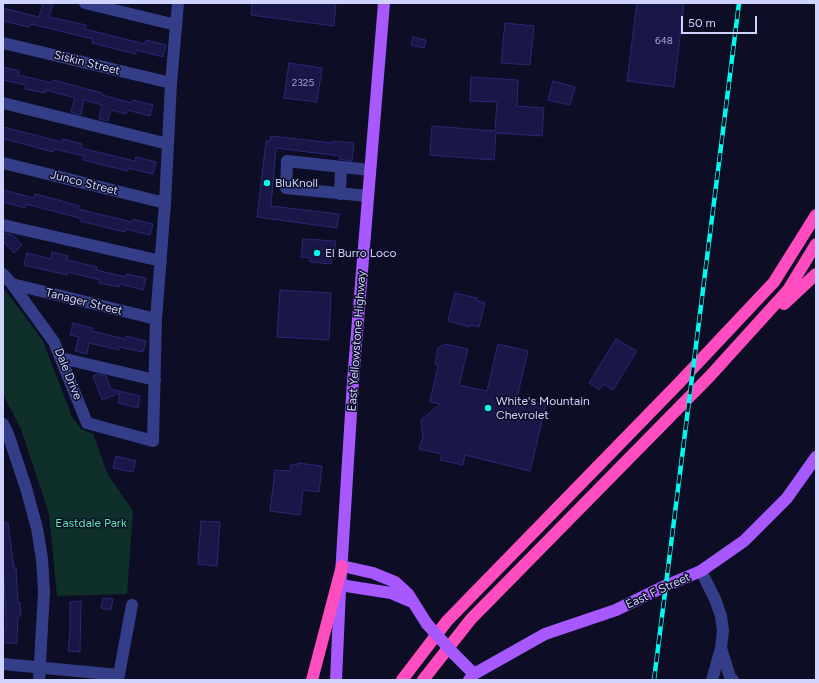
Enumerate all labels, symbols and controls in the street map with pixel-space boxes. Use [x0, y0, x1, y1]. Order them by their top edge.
scale bar [683, 8, 759, 34]
text: 50 m [688, 16, 716, 30]
house number: 648 [655, 35, 673, 47]
street label: Siskin Street [52, 48, 122, 78]
house number: 2325 [292, 77, 314, 89]
street label: Junco Street [48, 168, 120, 198]
place label: BluKnoll [275, 176, 318, 190]
marker: BluKnoll [262, 178, 272, 188]
place label: El Burro Loco [325, 246, 396, 260]
marker: El Burro Loco [312, 248, 322, 258]
street label: East Yellowstone Highway [345, 270, 369, 412]
street label: Tanager Street [44, 285, 124, 319]
street label: Dale Drive [51, 346, 85, 402]
place label: White's Mountain Chevrolet [496, 394, 590, 422]
marker: White's Mountain Chevrolet [483, 403, 493, 413]
park label: Eastdale Park [55, 516, 127, 530]
street label: East F Street [624, 570, 692, 612]

